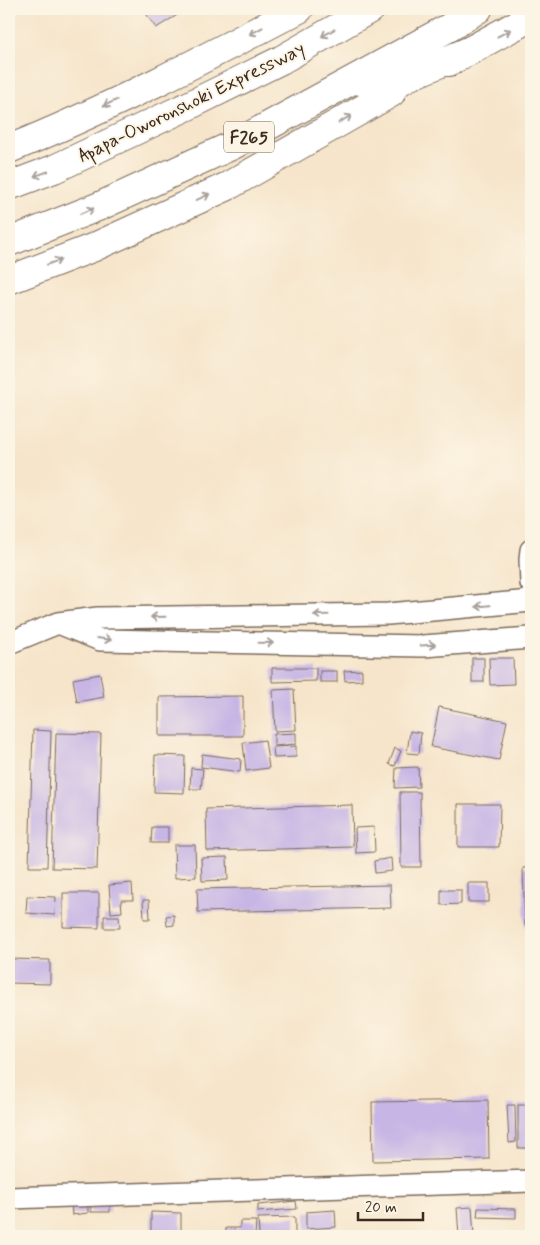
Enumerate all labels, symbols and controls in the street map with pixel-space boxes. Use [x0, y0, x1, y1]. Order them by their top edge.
one-way arrow [249, 27, 263, 37]
one-way arrow [320, 28, 335, 38]
one-way arrow [496, 28, 511, 38]
street label: Apapa-Oworonshoki Expressway [74, 36, 310, 170]
one-way arrow [103, 99, 118, 109]
one-way arrow [338, 113, 352, 123]
road number: F265 [224, 121, 274, 152]
one-way arrow [33, 170, 49, 179]
one-way arrow [195, 192, 210, 201]
one-way arrow [79, 206, 94, 215]
one-way arrow [47, 257, 62, 266]
one-way arrow [475, 601, 491, 610]
one-way arrow [313, 610, 329, 620]
one-way arrow [150, 613, 166, 622]
one-way arrow [95, 634, 111, 644]
one-way arrow [258, 638, 274, 648]
one-way arrow [420, 641, 436, 650]
scale bar [358, 1190, 422, 1222]
text: 20 m [365, 1198, 397, 1218]

